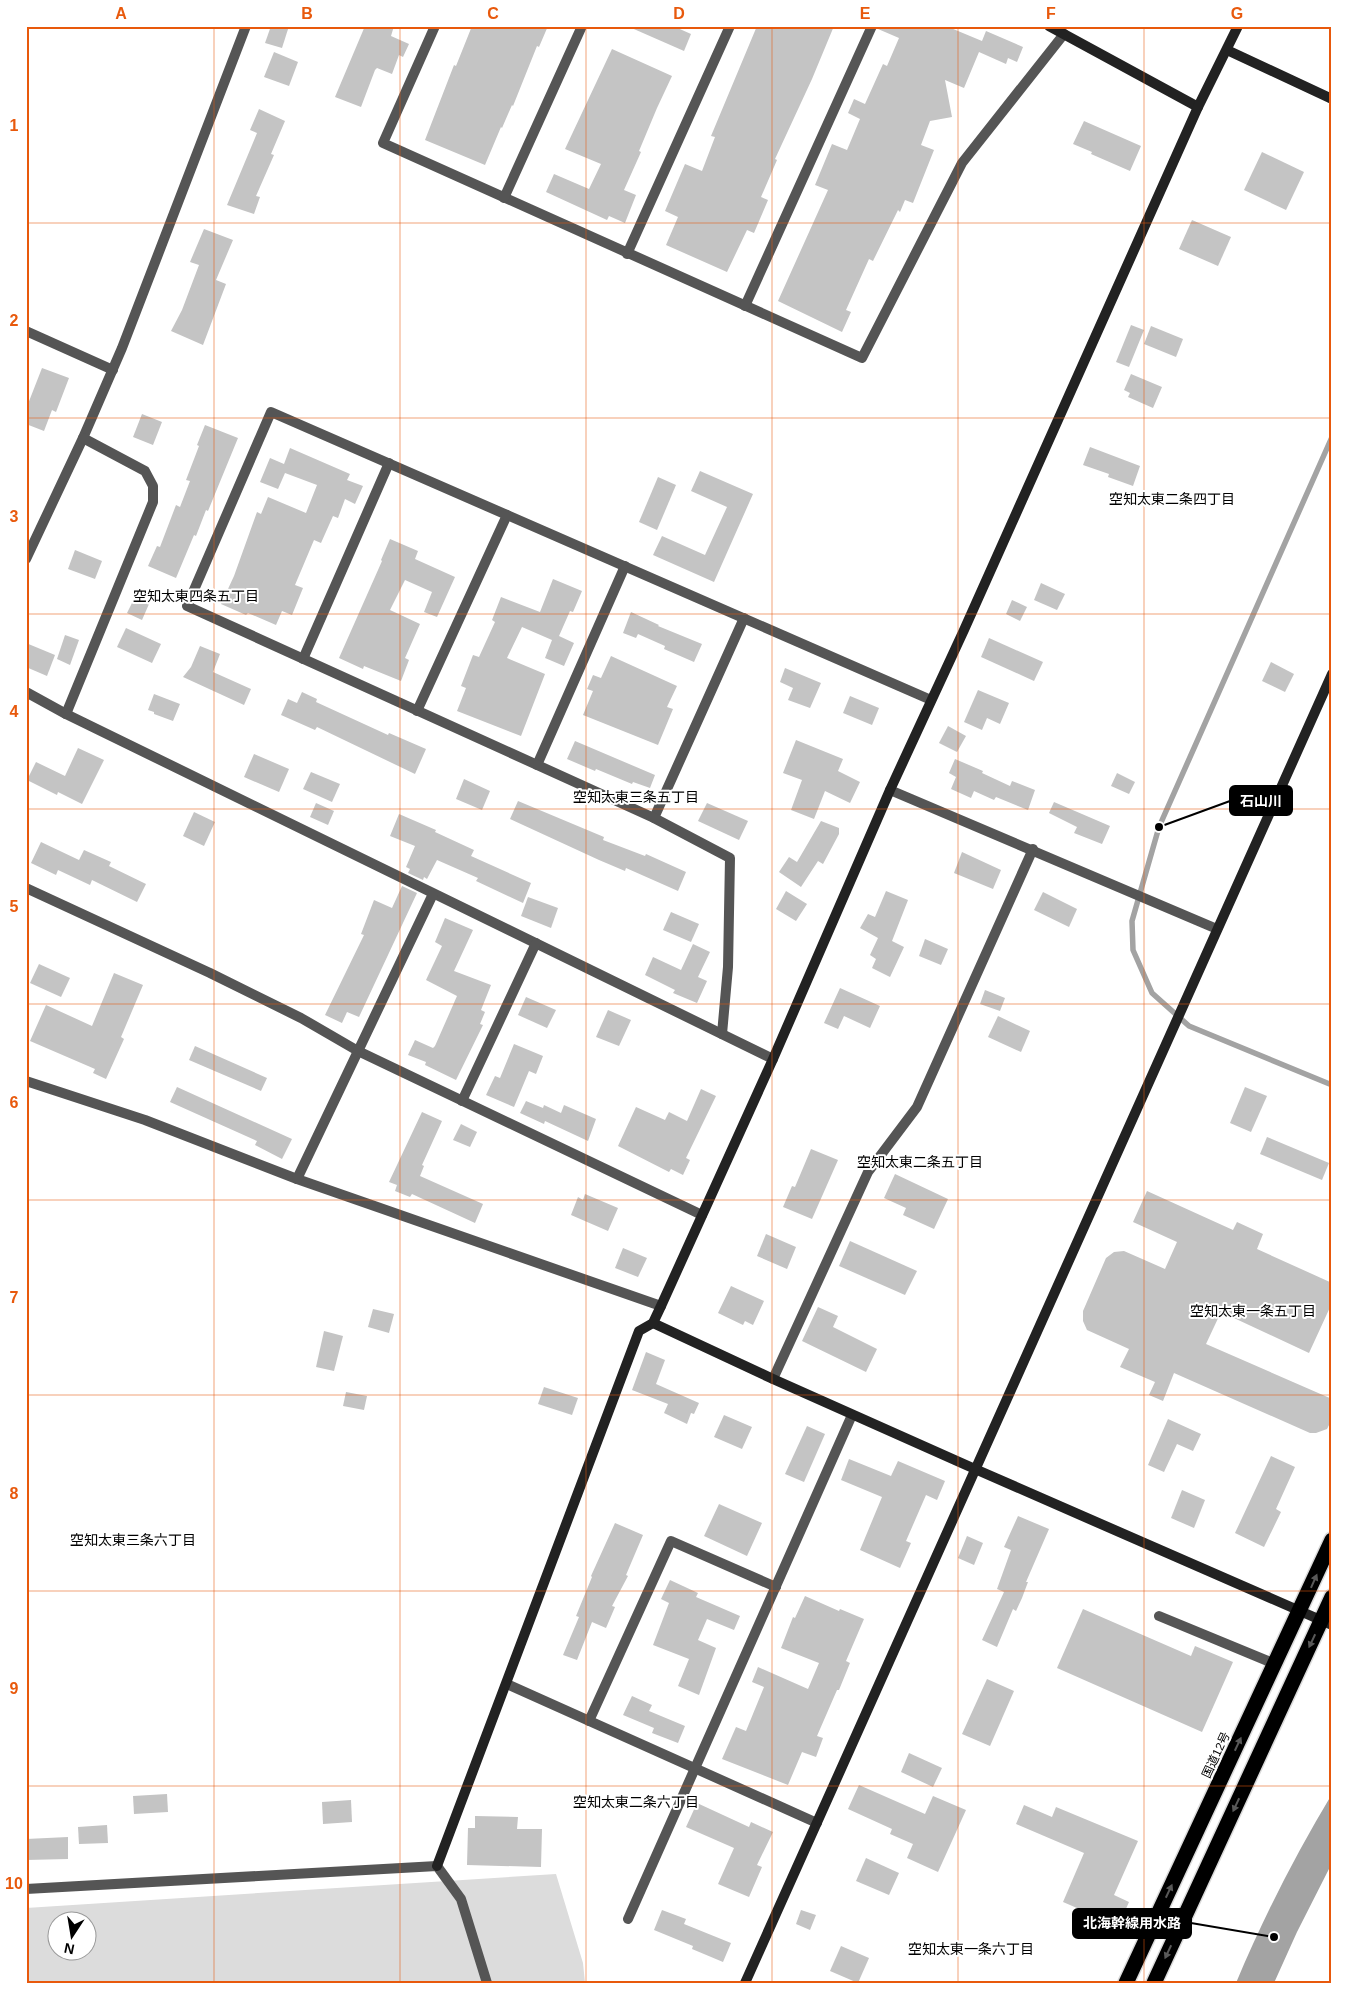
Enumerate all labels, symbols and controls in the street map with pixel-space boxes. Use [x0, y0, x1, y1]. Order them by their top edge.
text: A [115, 5, 127, 22]
text: B [301, 5, 313, 22]
text: C [487, 5, 499, 22]
text: D [673, 5, 685, 22]
text: E [860, 5, 871, 22]
text: F [1046, 5, 1056, 22]
text: G [1231, 5, 1243, 22]
text: 1 [10, 117, 19, 134]
text: 2 [10, 312, 19, 329]
district label: 空知太東二条四丁目 [1109, 491, 1235, 507]
text: 3 [10, 508, 19, 525]
district label: 空知太東四条五丁目 [133, 588, 259, 604]
text: 4 [10, 703, 19, 720]
callout: 石山川 [1230, 786, 1292, 815]
district label: 空知太東三条五丁目 [573, 789, 699, 805]
text: 石山川 [1240, 793, 1282, 809]
text: 5 [10, 898, 19, 915]
text: 6 [10, 1094, 19, 1111]
district label: 空知太東二条五丁目 [857, 1154, 983, 1170]
text: 7 [10, 1289, 19, 1306]
district label: 空知太東一条五丁目 [1190, 1303, 1316, 1319]
text: 8 [10, 1485, 19, 1502]
district label: 空知太東三条六丁目 [70, 1532, 196, 1548]
one-way arrow [1310, 1574, 1318, 1588]
one-way arrow [1307, 1634, 1315, 1648]
text: 9 [10, 1680, 19, 1697]
street label: 国道12号 [1199, 1730, 1233, 1780]
one-way arrow [1234, 1737, 1242, 1751]
district label: 空知太東二条六丁目 [573, 1794, 699, 1810]
one-way arrow [1232, 1798, 1240, 1812]
text: 10 [5, 1875, 23, 1892]
one-way arrow [1165, 1884, 1173, 1898]
callout: 北海幹線用水路 [1073, 1909, 1191, 1938]
north arrow [48, 1912, 98, 1962]
text: 北海幹線用水路 [1083, 1915, 1181, 1931]
text: N [63, 1940, 76, 1958]
district label: 空知太東一条六丁目 [908, 1941, 1034, 1957]
one-way arrow [1164, 1945, 1172, 1959]

